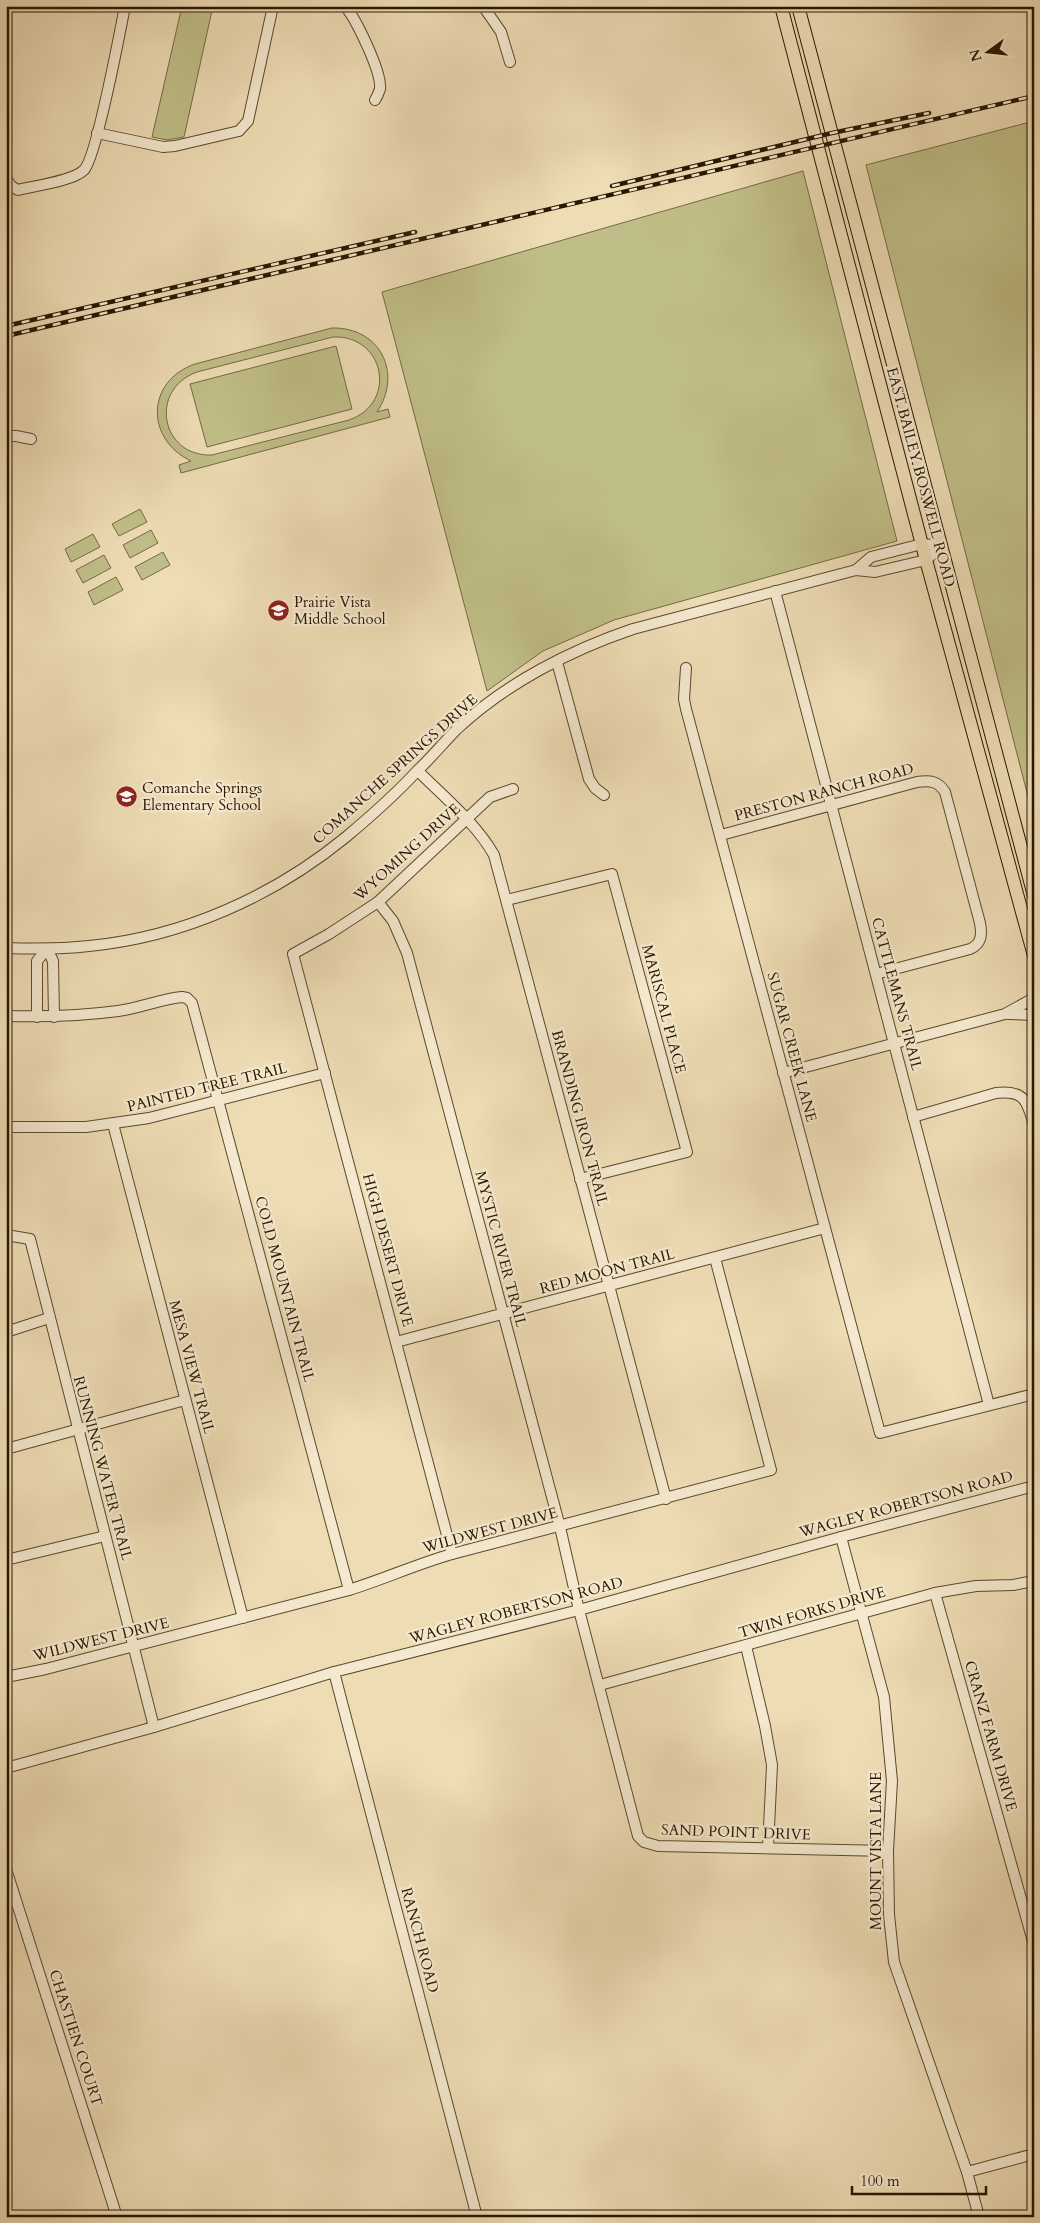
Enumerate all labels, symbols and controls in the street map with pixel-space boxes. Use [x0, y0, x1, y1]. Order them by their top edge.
north arrow [962, 28, 1012, 78]
text: N [965, 47, 987, 64]
street label: EAST BAILEY BOSWELL ROAD [882, 365, 960, 589]
place label: Prairie Vista Middle School [294, 592, 386, 629]
school or university icon: Prairie Vista Middle School [266, 599, 290, 623]
street label: COMANCHE SPRINGS DRIVE [308, 689, 482, 849]
street label: PRESTON RANCH ROAD [732, 758, 916, 826]
place label: Comanche Springs Elementary School [142, 778, 262, 815]
school or university icon: Comanche Springs Elementary School [114, 785, 138, 809]
street label: WYOMING DRIVE [349, 799, 464, 906]
street label: CATTLEMANS TRAIL [867, 915, 927, 1074]
street label: MARISCAL PLACE [637, 942, 691, 1076]
street label: SUGAR CREEK LANE [762, 970, 822, 1124]
street label: BRANDING IRON TRAIL [547, 1028, 613, 1209]
street label: PAINTED TREE TRAIL [125, 1057, 290, 1117]
street label: MYSTIC RIVER TRAIL [471, 1169, 532, 1330]
street label: HIGH DESERT DRIVE [358, 1171, 418, 1329]
street label: COLD MOUNTAIN TRAIL [251, 1194, 320, 1385]
street label: RED MOON TRAIL [537, 1243, 678, 1299]
street label: MESA VIEW TRAIL [165, 1298, 220, 1437]
street label: RUNNING WATER TRAIL [69, 1374, 138, 1563]
street label: WAGLEY ROBERTSON ROAD [796, 1466, 1015, 1542]
street label: WILDWEST DRIVE [419, 1502, 560, 1558]
street label: WAGLEY ROBERTSON ROAD [406, 1572, 625, 1648]
street label: TWIN FORKS DRIVE [736, 1581, 888, 1643]
street label: WILDWEST DRIVE [30, 1612, 171, 1666]
street label: CRANZ FARM DRIVE [960, 1658, 1022, 1814]
street label: MOUNT VISTA LANE [866, 1772, 886, 1930]
street label: SAND POINT DRIVE [661, 1819, 811, 1845]
street label: RANCH ROAD [396, 1885, 444, 1995]
street label: CHASTIEN COURT [44, 1967, 108, 2109]
scale bar [852, 2163, 986, 2195]
text: 100 m [860, 2171, 900, 2191]

